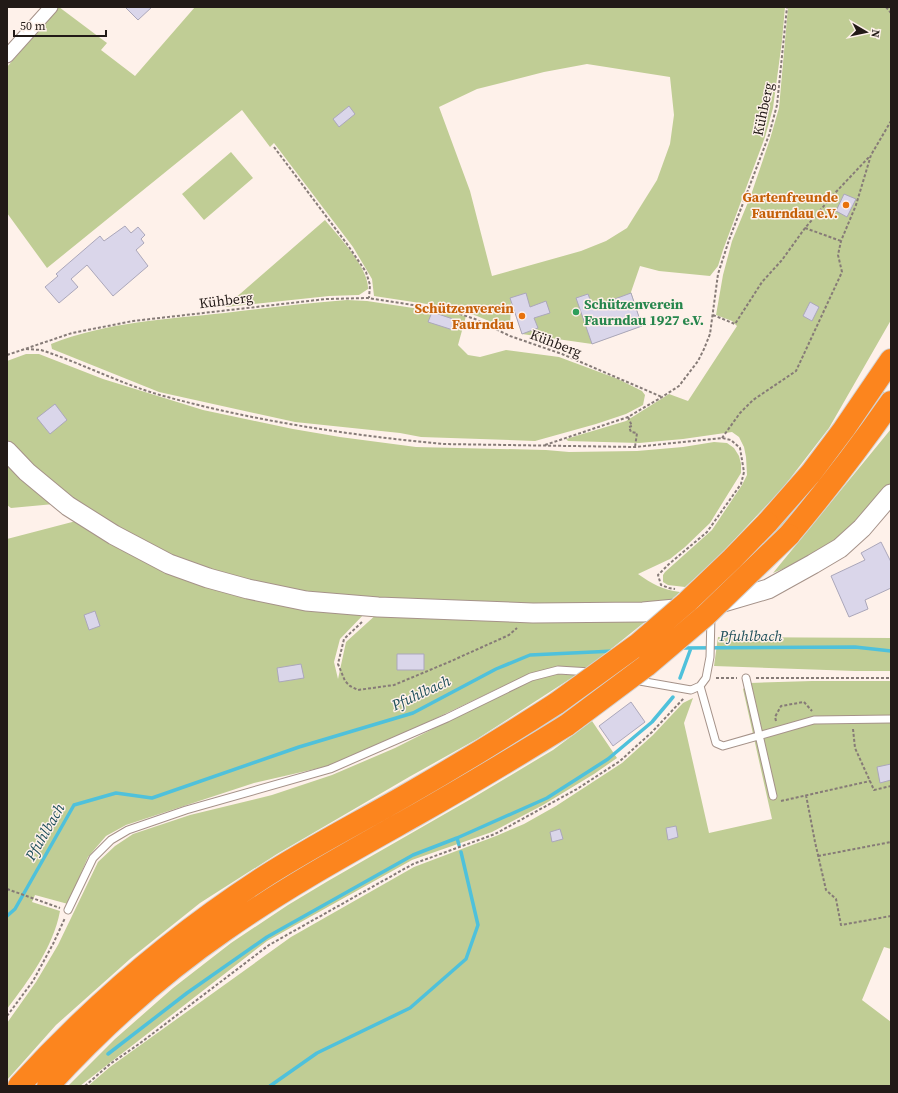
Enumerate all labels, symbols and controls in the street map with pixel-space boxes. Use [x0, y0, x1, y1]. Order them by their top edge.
scale bar [14, 12, 106, 38]
north arrow [846, 12, 886, 52]
text: 50 m [20, 18, 46, 34]
text: N [867, 28, 883, 39]
street label: Kühberg [748, 81, 778, 137]
place label: Gartenfreunde Faurndau e.V. [742, 187, 838, 223]
marker: Gartenfreunde Faurndau e.V. [841, 200, 851, 210]
street label: Kühberg [198, 287, 254, 313]
place label: Schützenverein Faurndau 1927 e.V. [584, 294, 704, 330]
place label: Schützenverein Faurndau [415, 298, 515, 334]
marker: Schützenverein Faurndau 1927 e.V. [571, 307, 581, 317]
marker: Schützenverein Faurndau [517, 311, 527, 321]
street label: Kühberg [527, 324, 585, 362]
water label: Pfuhlbach [719, 625, 782, 646]
water label: Pfuhlbach [387, 670, 454, 716]
water label: Pfuhlbach [19, 799, 69, 865]

